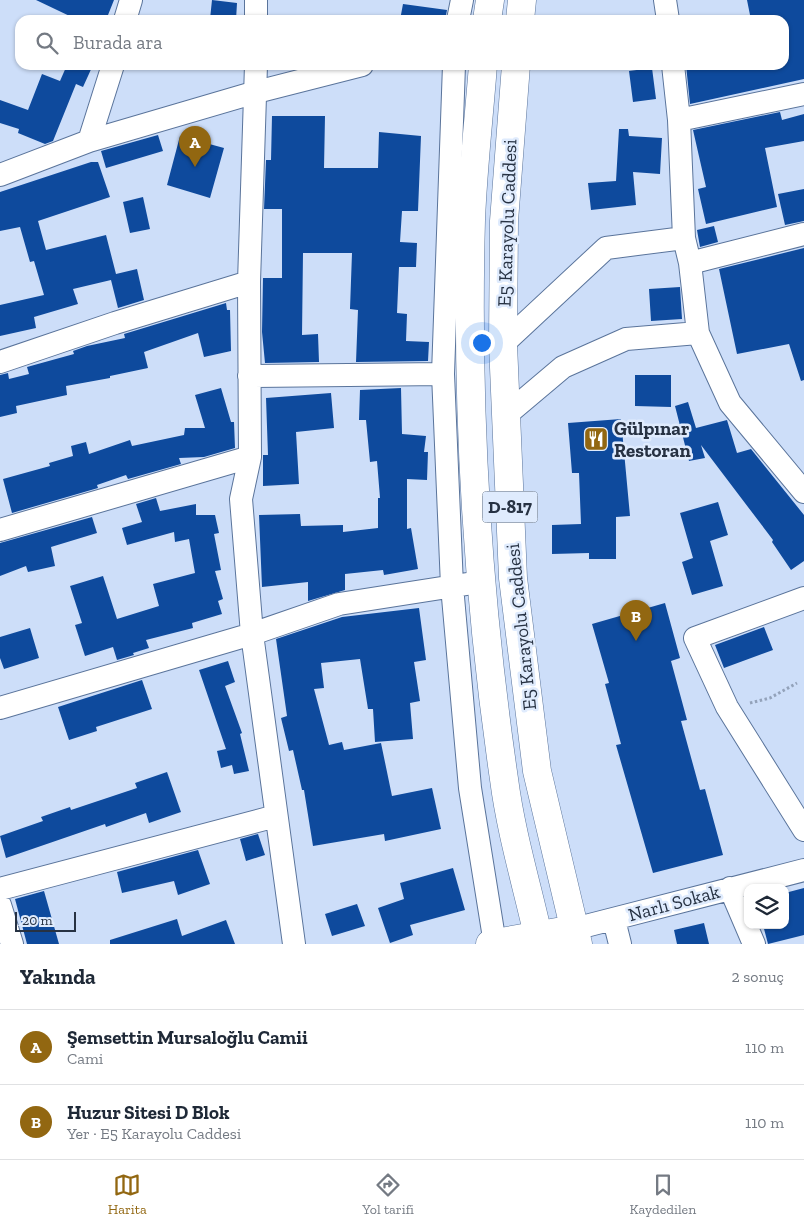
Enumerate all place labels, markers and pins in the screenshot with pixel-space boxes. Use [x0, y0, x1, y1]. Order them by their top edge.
pin: A [179, 126, 211, 167]
place label: Gülpınar Restoran [614, 417, 691, 462]
restaurant icon: Gülpınar Restoran [583, 426, 609, 452]
pin: B [620, 600, 652, 641]

